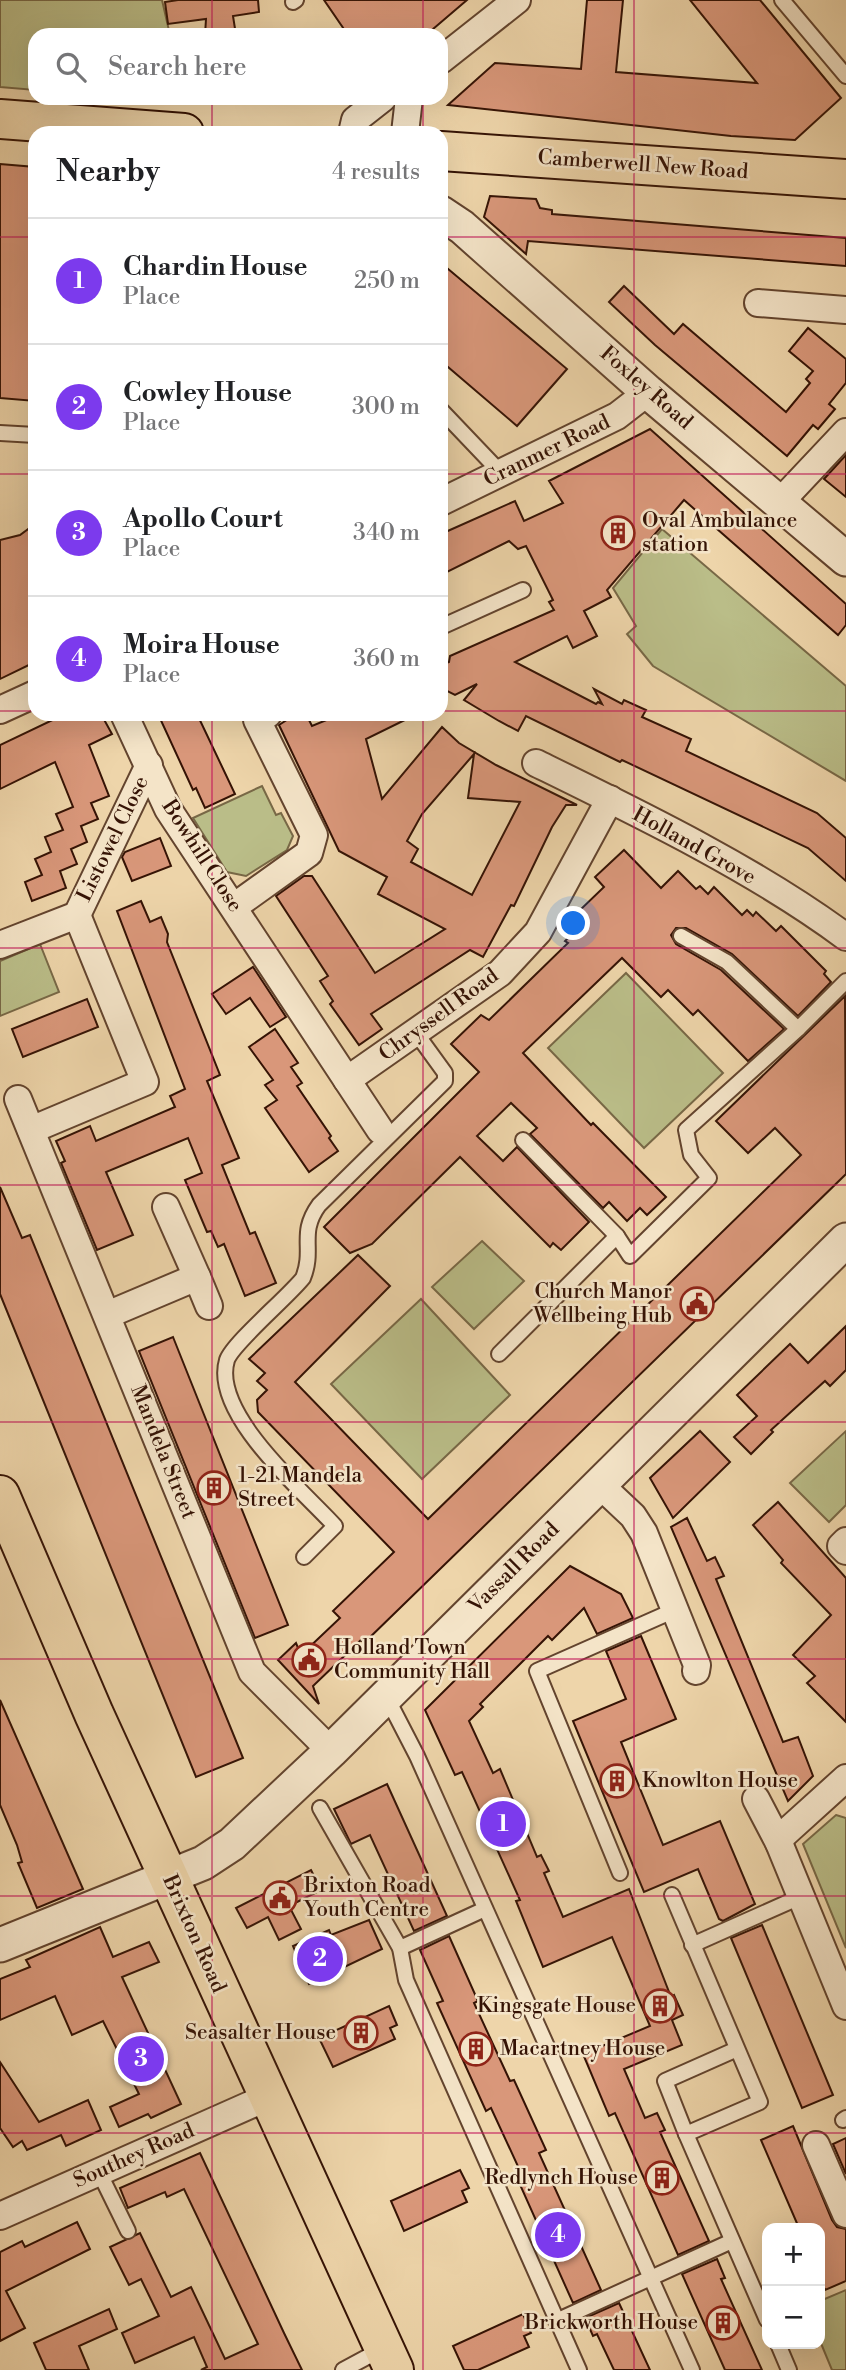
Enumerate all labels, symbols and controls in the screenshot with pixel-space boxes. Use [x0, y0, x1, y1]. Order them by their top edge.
search box [28, 28, 448, 105]
icon: search [52, 48, 90, 86]
text: Search here [108, 51, 247, 83]
street label: Camberwell New Road [537, 145, 749, 185]
text: Nearby [56, 153, 160, 191]
text: 4 results [332, 158, 420, 186]
text: Chardin House [123, 251, 307, 283]
text: 1 [73, 267, 85, 295]
text: 250 m [354, 267, 420, 295]
text: Place [123, 283, 180, 311]
street label: Foxley Road [594, 341, 698, 435]
text: Cowley House [123, 377, 292, 409]
text: 2 [72, 393, 86, 421]
text: 300 m [352, 393, 420, 421]
text: Place [123, 409, 180, 437]
street label: Cranmer Road [479, 409, 615, 493]
text: Apollo Court [123, 503, 283, 535]
place label: Oval Ambulance station [642, 508, 797, 558]
building icon: Oval Ambulance station [599, 514, 637, 552]
text: 3 [72, 519, 86, 547]
text: 340 m [353, 519, 420, 547]
text: Place [123, 535, 180, 563]
text: Moira House [123, 629, 280, 661]
text: 4 [71, 645, 87, 673]
text: 360 m [353, 645, 420, 673]
text: Place [123, 661, 180, 689]
street label: Listowel Close [71, 772, 155, 906]
street label: Bowhill Close [155, 794, 248, 917]
street label: Holland Grove [628, 801, 760, 891]
your location [556, 906, 590, 940]
street label: Chryssell Road [374, 963, 504, 1067]
place label: Church Manor Wellbeing Hub [532, 1279, 672, 1329]
public building icon: Church Manor Wellbeing Hub [678, 1285, 716, 1323]
street label: Mandela Street [124, 1381, 202, 1523]
place label: 1-21 Mandela Street [238, 1463, 362, 1513]
building icon: 1-21 Mandela Street [195, 1469, 233, 1507]
street label: Vassall Road [462, 1517, 565, 1620]
place label: Holland Town Community Hall [334, 1635, 490, 1685]
public building icon: Holland Town Community Hall [290, 1641, 328, 1679]
building icon: Knowlton House [598, 1762, 636, 1800]
place label: Knowlton House [642, 1768, 798, 1794]
pin: 1 [480, 1798, 526, 1850]
street label: Brixton Road [156, 1870, 232, 1997]
place label: Brixton Road Youth Centre [303, 1873, 430, 1923]
public building icon: Brixton Road Youth Centre [261, 1879, 299, 1917]
pin: 2 [297, 1933, 343, 1985]
building icon: Kingsgate House [641, 1987, 679, 2025]
place label: Kingsgate House [477, 1993, 636, 2019]
building icon: Seasalter House [342, 2014, 380, 2052]
place label: Seasalter House [185, 2020, 336, 2046]
building icon: Macartney House [457, 2030, 495, 2068]
pin: 3 [118, 2033, 164, 2085]
place label: Macartney House [500, 2036, 665, 2062]
street label: Southey Road [69, 2118, 199, 2194]
building icon: Redlynch House [643, 2159, 681, 2197]
place label: Redlynch House [484, 2165, 638, 2191]
pin: 4 [535, 2209, 581, 2261]
map controls [762, 2223, 825, 2349]
button: + [762, 2223, 825, 2286]
button: − [762, 2286, 825, 2349]
building icon: Brickworth House [704, 2304, 742, 2342]
place label: Brickworth House [524, 2310, 698, 2336]

